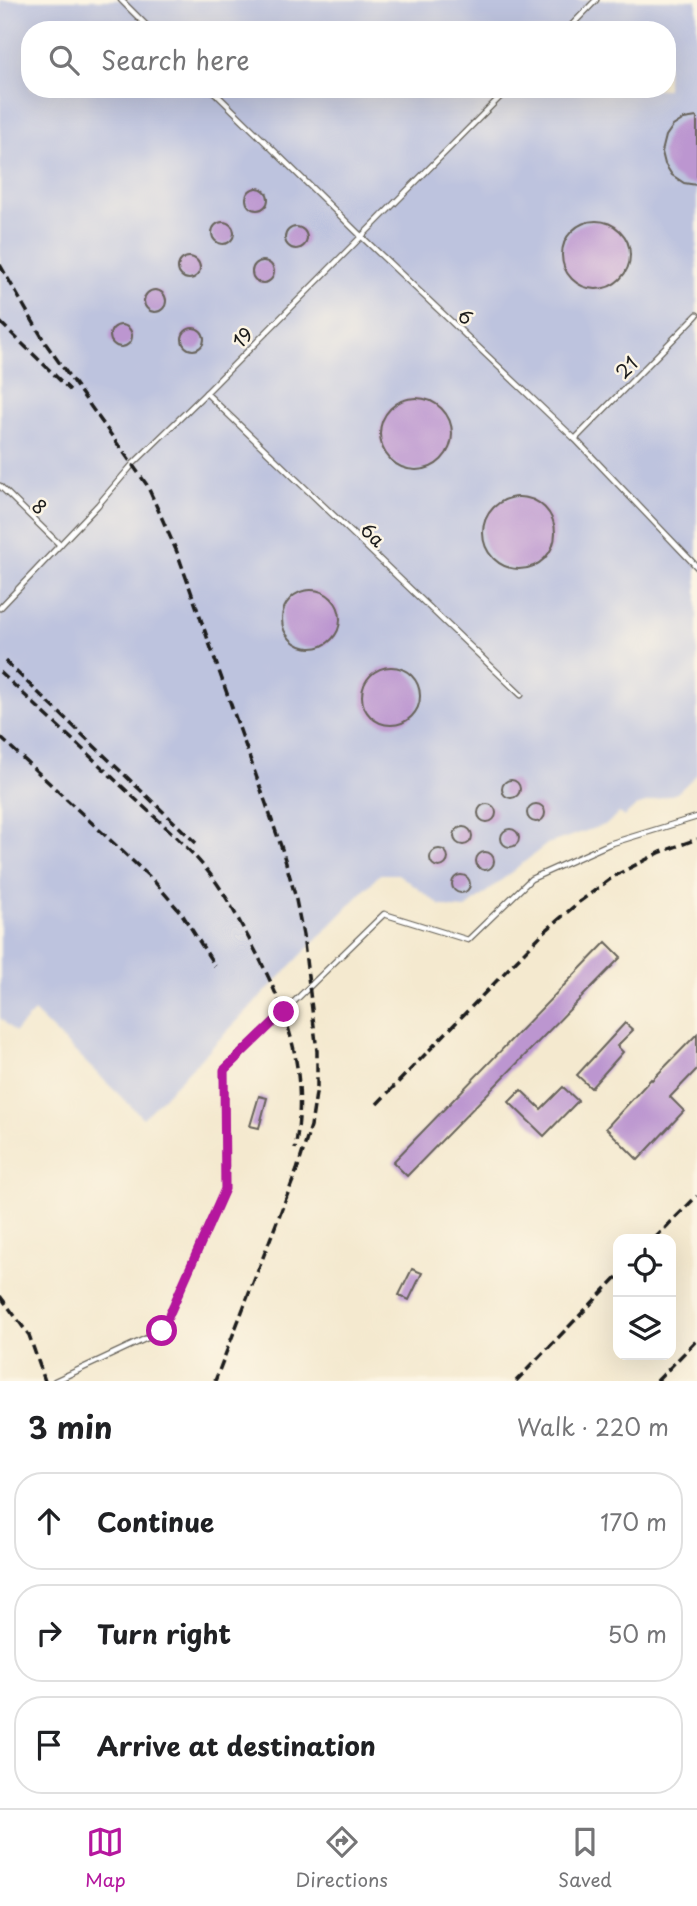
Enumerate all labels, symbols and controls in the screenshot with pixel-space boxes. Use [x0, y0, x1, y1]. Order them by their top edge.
search box [21, 21, 676, 98]
text: Search here [101, 40, 250, 79]
icon: search [45, 41, 83, 79]
street label: 6 [452, 301, 480, 331]
street label: 19 [225, 320, 259, 354]
street label: 21 [608, 349, 644, 385]
street label: 8 [26, 492, 54, 520]
street label: 6a [354, 515, 392, 553]
route end [268, 996, 299, 1027]
map controls [613, 1234, 676, 1360]
button: locate [613, 1234, 676, 1297]
button: layers [613, 1297, 676, 1360]
route start [146, 1315, 177, 1346]
text: 3 min [28, 1404, 113, 1449]
text: Walk · 220 m [517, 1409, 669, 1444]
icon: ahead [30, 1502, 68, 1540]
text: Continue [97, 1502, 214, 1541]
text: 170 m [600, 1504, 667, 1539]
icon: right [30, 1614, 68, 1652]
text: Turn right [97, 1614, 231, 1653]
text: 50 m [607, 1616, 667, 1651]
icon: arrive [30, 1726, 68, 1764]
text: Arrive at destination [97, 1726, 376, 1765]
tab: Map [85, 1823, 126, 1893]
tab: Directions [296, 1823, 388, 1893]
tab: Saved [558, 1823, 612, 1893]

